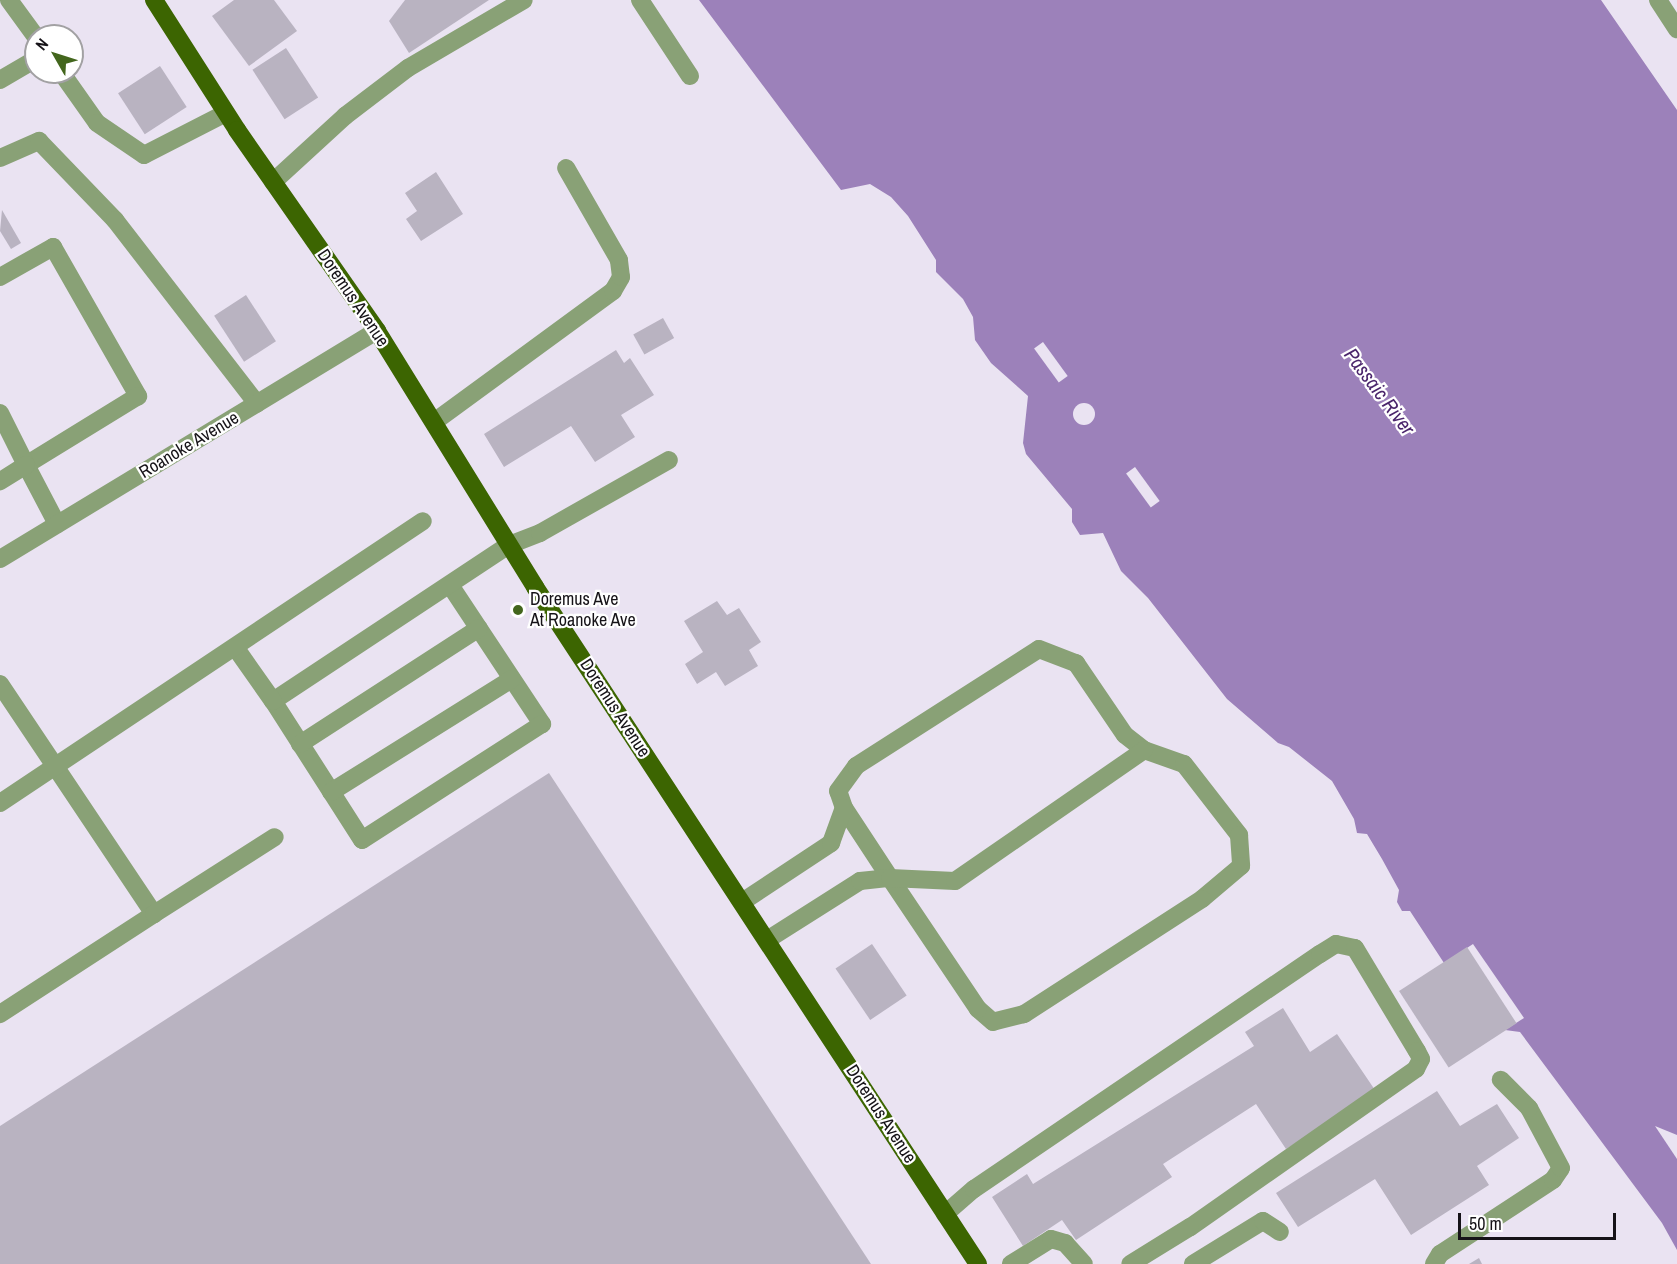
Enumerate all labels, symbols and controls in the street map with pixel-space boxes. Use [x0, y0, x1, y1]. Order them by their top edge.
north arrow [24, 24, 84, 84]
text: N [30, 33, 53, 55]
street label: Doremus Avenue [312, 245, 394, 351]
water label: Passaic River [1340, 343, 1420, 439]
street label: Roanoke Avenue [135, 407, 243, 483]
place label: Doremus Ave At Roanoke Ave [530, 589, 636, 632]
marker: Doremus Ave At Roanoke Ave [511, 603, 525, 617]
street label: Doremus Avenue [575, 654, 655, 762]
street label: Doremus Avenue [841, 1060, 921, 1168]
scale bar [1461, 1201, 1618, 1239]
text: 50 m [1469, 1211, 1502, 1236]

